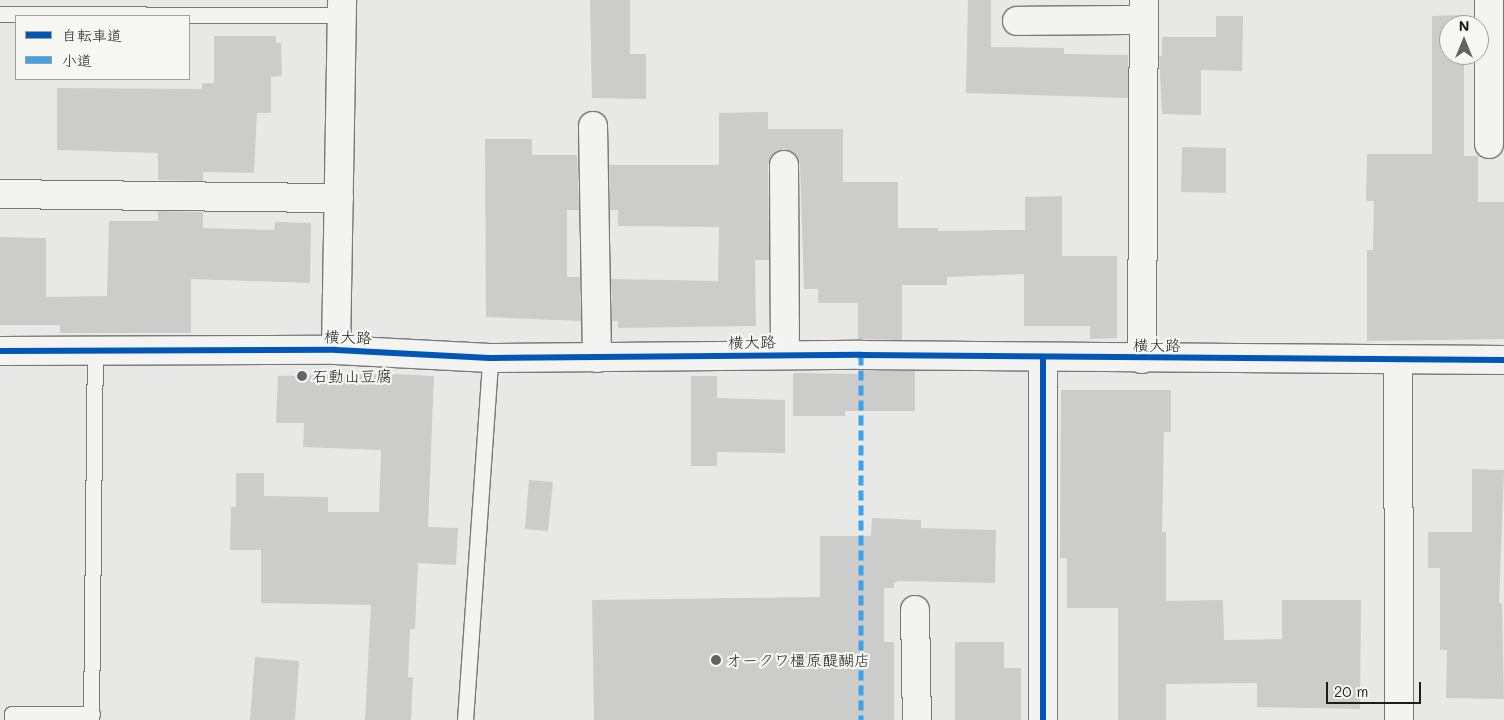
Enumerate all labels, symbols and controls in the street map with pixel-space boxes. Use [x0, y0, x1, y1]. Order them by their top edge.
legend [15, 15, 190, 80]
north arrow [1439, 15, 1489, 65]
text: N [1459, 16, 1469, 35]
text: 自転車道 [62, 25, 122, 45]
text: 小道 [62, 50, 92, 70]
street label: 横大路 [324, 327, 372, 347]
street label: 横大路 [728, 332, 776, 352]
street label: 横大路 [1133, 335, 1181, 355]
place label: 石動山豆腐 [312, 366, 392, 386]
marker: 石動山豆腐 [296, 370, 308, 382]
place label: オークワ橿原醍醐店 [726, 650, 870, 670]
marker: オークワ橿原醍醐店 [710, 654, 722, 666]
scale bar [1329, 672, 1424, 704]
text: 20 m [1334, 681, 1368, 701]

